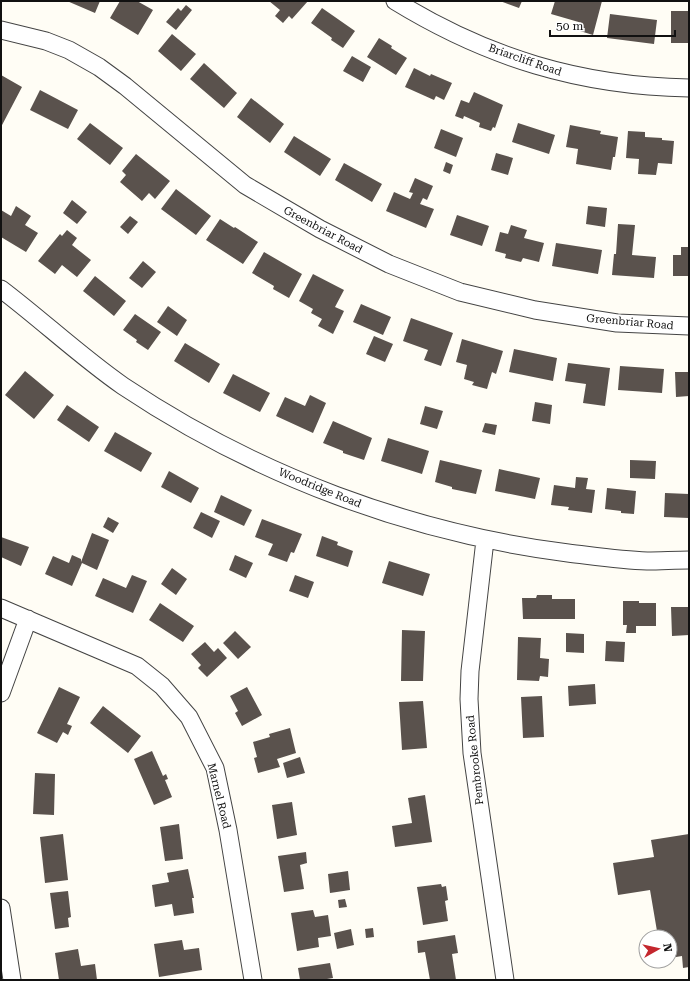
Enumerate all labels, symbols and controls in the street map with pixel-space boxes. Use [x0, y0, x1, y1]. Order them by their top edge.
scale bar [550, 12, 675, 38]
text: 50 m [556, 19, 583, 33]
street label: Briarcliff Road [487, 41, 563, 79]
street label: Greenbriar Road [281, 204, 365, 256]
street label: Greenbriar Road [586, 312, 674, 332]
street label: Woodridge Road [277, 465, 363, 511]
street label: Pembrooke Road [464, 714, 486, 806]
street label: Marnel Road [205, 762, 233, 830]
north arrow [638, 929, 678, 969]
text: N [660, 943, 675, 953]

